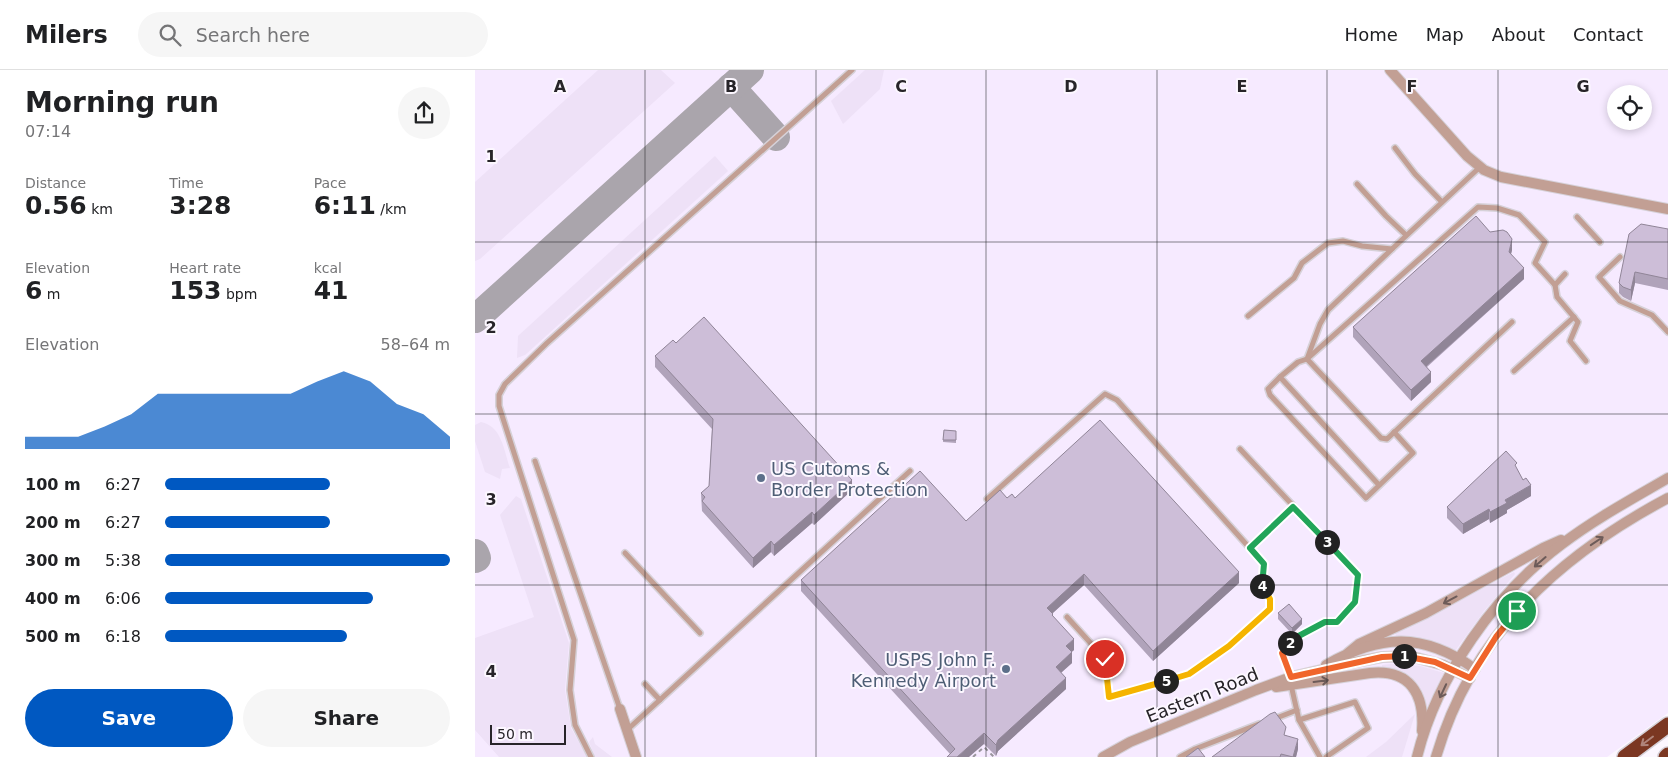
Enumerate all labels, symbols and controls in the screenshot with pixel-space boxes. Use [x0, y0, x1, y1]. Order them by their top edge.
search box [138, 12, 488, 57]
text: Milers [25, 21, 108, 49]
icon: search [156, 21, 184, 49]
text: Search here [196, 24, 310, 46]
text: Home [1345, 24, 1398, 45]
text: Map [1426, 24, 1464, 45]
text: About [1492, 24, 1545, 45]
text: Contact [1573, 24, 1643, 45]
text: A [554, 77, 567, 96]
text: B [725, 77, 737, 96]
text: C [895, 77, 907, 96]
text: D [1064, 77, 1078, 96]
text: E [1237, 77, 1247, 96]
text: F [1407, 77, 1417, 96]
text: G [1576, 77, 1590, 96]
map controls [1607, 85, 1652, 130]
button: locate [1607, 85, 1652, 130]
text: Morning run [25, 86, 219, 119]
button: share [398, 87, 450, 139]
text: 07:14 [25, 122, 71, 141]
text: 1 [485, 147, 497, 166]
text: Distance [25, 175, 86, 191]
text: Time [169, 175, 204, 191]
text: Pace [314, 175, 346, 191]
text: 0.56 [25, 191, 87, 220]
text: 3:28 [169, 191, 232, 220]
text: 6:11 [314, 191, 376, 220]
text: km [87, 201, 113, 217]
text: /km [376, 201, 407, 217]
text: Elevation [25, 260, 90, 276]
text: Heart rate [169, 260, 241, 276]
text: kcal [314, 260, 342, 276]
text: 6 [25, 276, 42, 305]
text: 153 [169, 276, 222, 305]
text: 41 [314, 276, 348, 305]
text: m [42, 286, 61, 302]
text: bpm [222, 286, 257, 302]
text: 2 [485, 318, 497, 337]
text: Elevation [25, 335, 99, 354]
text: 58–64 m [381, 335, 450, 354]
place label: US Cutoms & Border Protection [771, 458, 928, 500]
marker: US Cutoms & Border Protection [755, 472, 767, 484]
text: 100 m [25, 475, 81, 494]
text: 6:27 [105, 475, 141, 494]
text: 3 [485, 490, 497, 509]
text: 200 m [25, 513, 81, 532]
text: 6:27 [105, 513, 141, 532]
pin: 3 [1315, 530, 1339, 554]
text: 3 [1323, 534, 1332, 550]
one-way arrow [1589, 536, 1603, 546]
text: 300 m [25, 551, 81, 570]
text: 5:38 [105, 551, 141, 570]
one-way arrow [1534, 556, 1547, 567]
pin: 4 [1249, 574, 1275, 598]
text: 4 [1258, 578, 1267, 594]
text: 400 m [25, 589, 81, 608]
text: 6:06 [105, 589, 141, 608]
pin [1496, 590, 1538, 632]
one-way arrow [1443, 596, 1458, 605]
icon: arrive [1503, 597, 1531, 625]
text: 500 m [25, 627, 81, 646]
text: 6:18 [105, 627, 141, 646]
pin: 2 [1277, 630, 1303, 656]
text: 2 [1286, 635, 1295, 651]
pin [1084, 638, 1126, 680]
pin: 1 [1391, 644, 1417, 668]
icon: check [1091, 645, 1119, 673]
text: 1 [1400, 648, 1409, 664]
place label: USPS John F. Kennedy Airport [851, 649, 996, 691]
text: 4 [485, 662, 497, 681]
marker: USPS John F. Kennedy Airport [1000, 663, 1012, 675]
street label: Eastern Road [1143, 663, 1261, 727]
pin: 5 [1153, 668, 1179, 694]
text: 5 [1162, 673, 1171, 689]
one-way arrow [1313, 676, 1329, 686]
one-way arrow [1437, 683, 1447, 698]
button: Save [25, 689, 233, 747]
button: Share [243, 689, 450, 747]
scale bar [490, 722, 566, 745]
text: 50 m [497, 726, 533, 742]
one-way arrow [1640, 736, 1654, 746]

